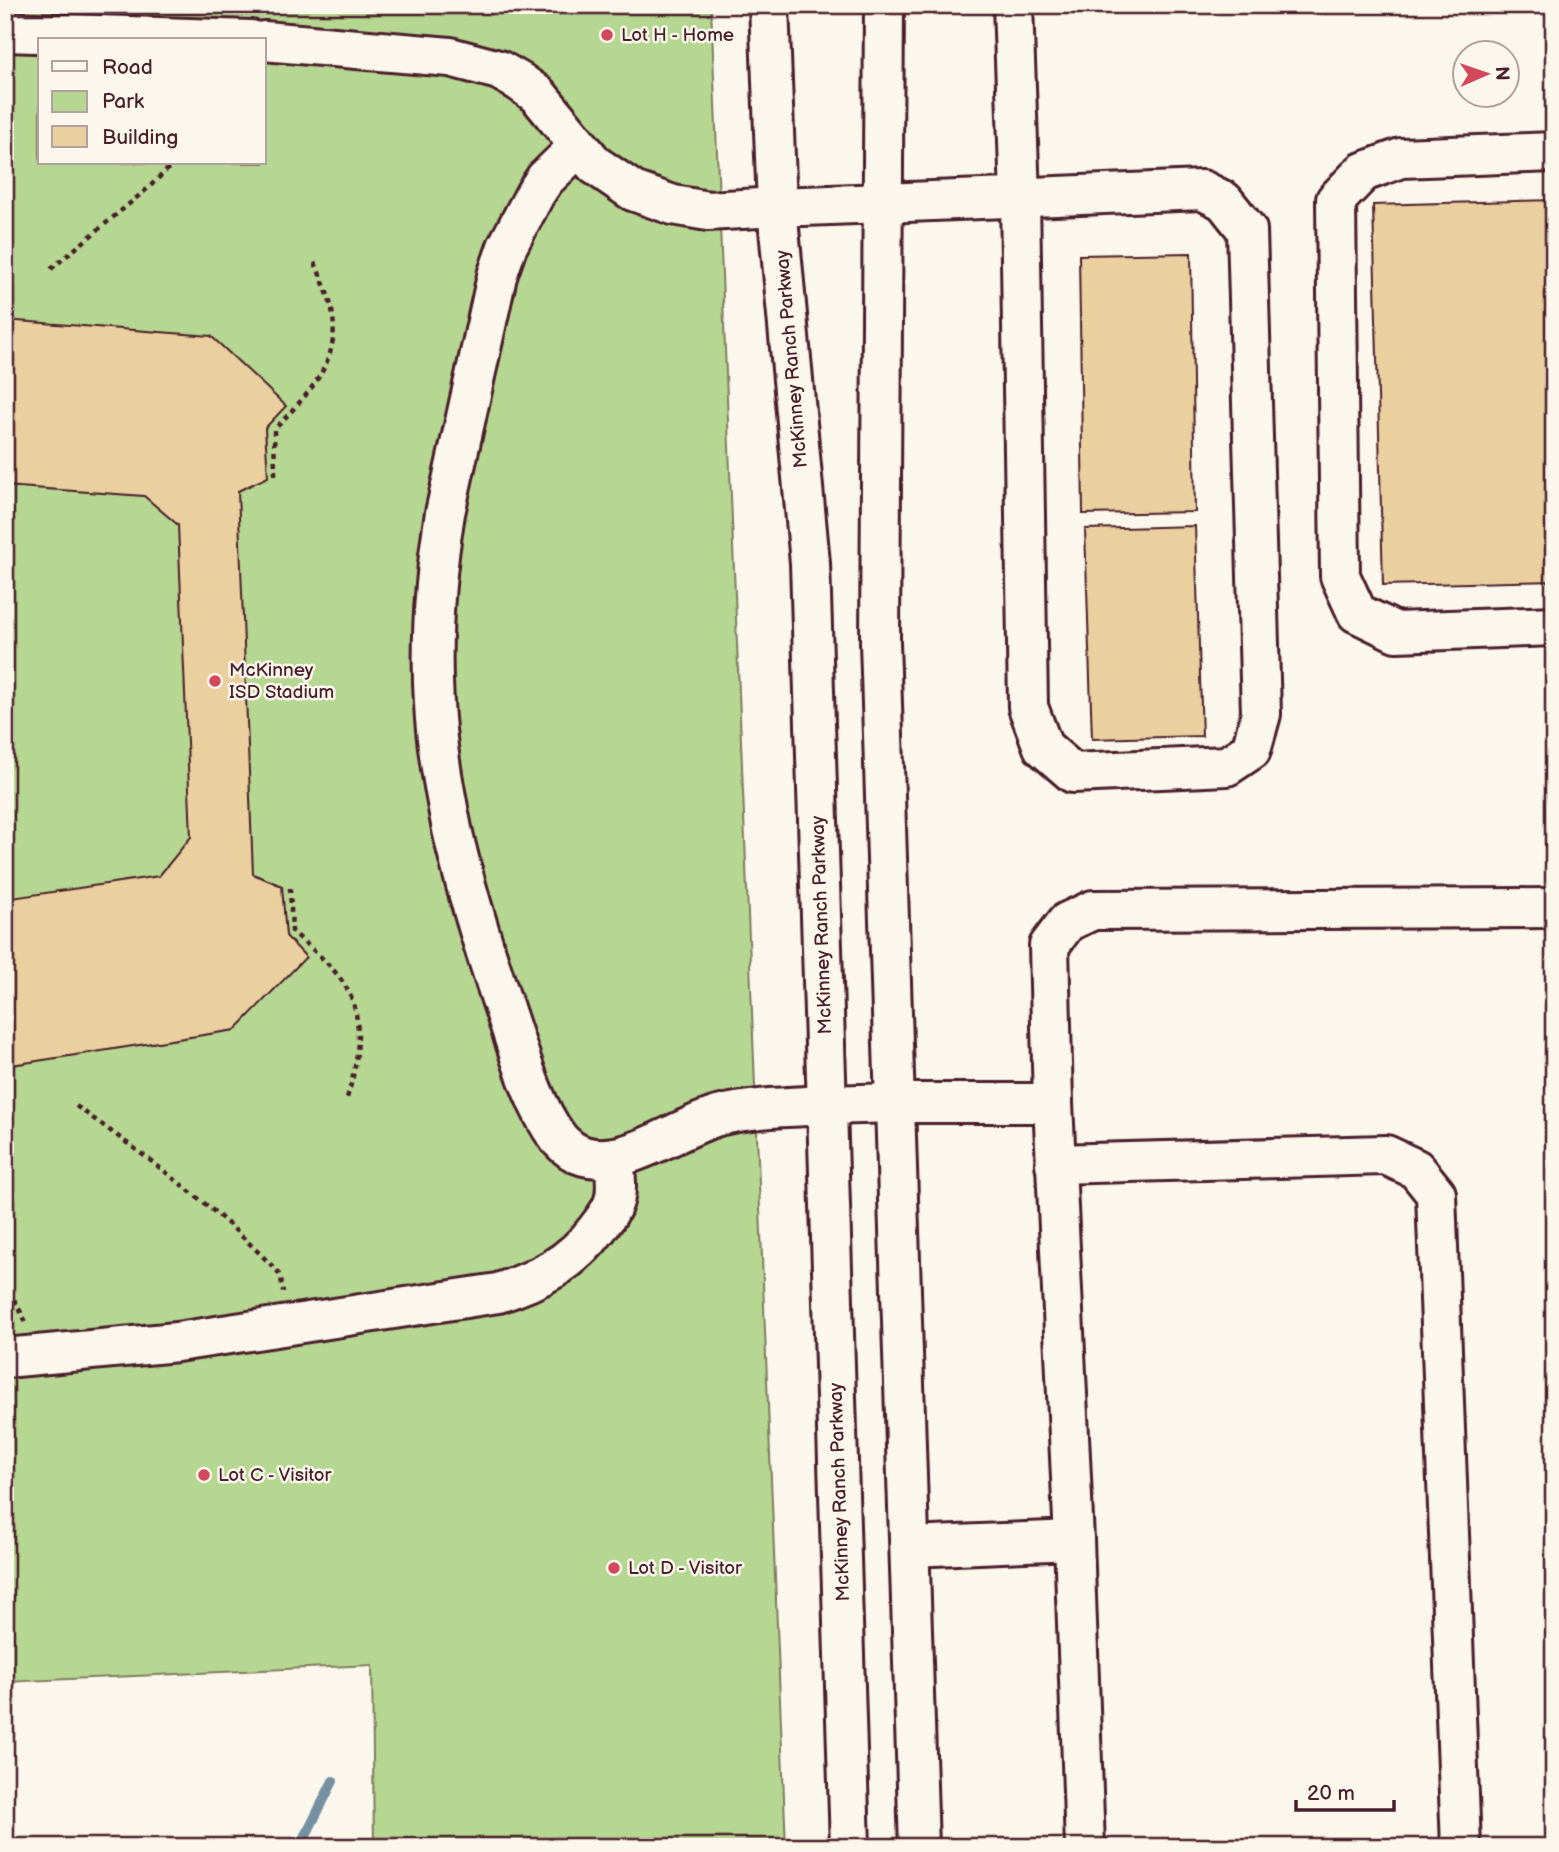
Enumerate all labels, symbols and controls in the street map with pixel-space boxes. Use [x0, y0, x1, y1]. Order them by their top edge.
place label: Lot H - Home [621, 24, 734, 47]
marker: Lot H - Home [599, 27, 615, 43]
legend [38, 38, 266, 164]
north arrow [1450, 38, 1520, 108]
text: Road [102, 55, 153, 80]
text: N [1490, 66, 1513, 81]
text: Park [102, 89, 145, 114]
text: Building [102, 125, 178, 150]
street label: McKinney Ranch Parkway [771, 249, 813, 469]
place label: McKinney ISD Stadium [229, 659, 334, 704]
marker: McKinney ISD Stadium [207, 673, 223, 689]
street label: McKinney Ranch Parkway [807, 815, 837, 1035]
street label: McKinney Ranch Parkway [825, 1382, 855, 1602]
place label: Lot C - Visitor [218, 1464, 333, 1487]
marker: Lot C - Visitor [196, 1467, 212, 1483]
place label: Lot D - Visitor [628, 1557, 743, 1580]
marker: Lot D - Visitor [606, 1560, 622, 1576]
scale bar [1296, 1768, 1394, 1812]
text: 20 m [1307, 1781, 1355, 1806]

